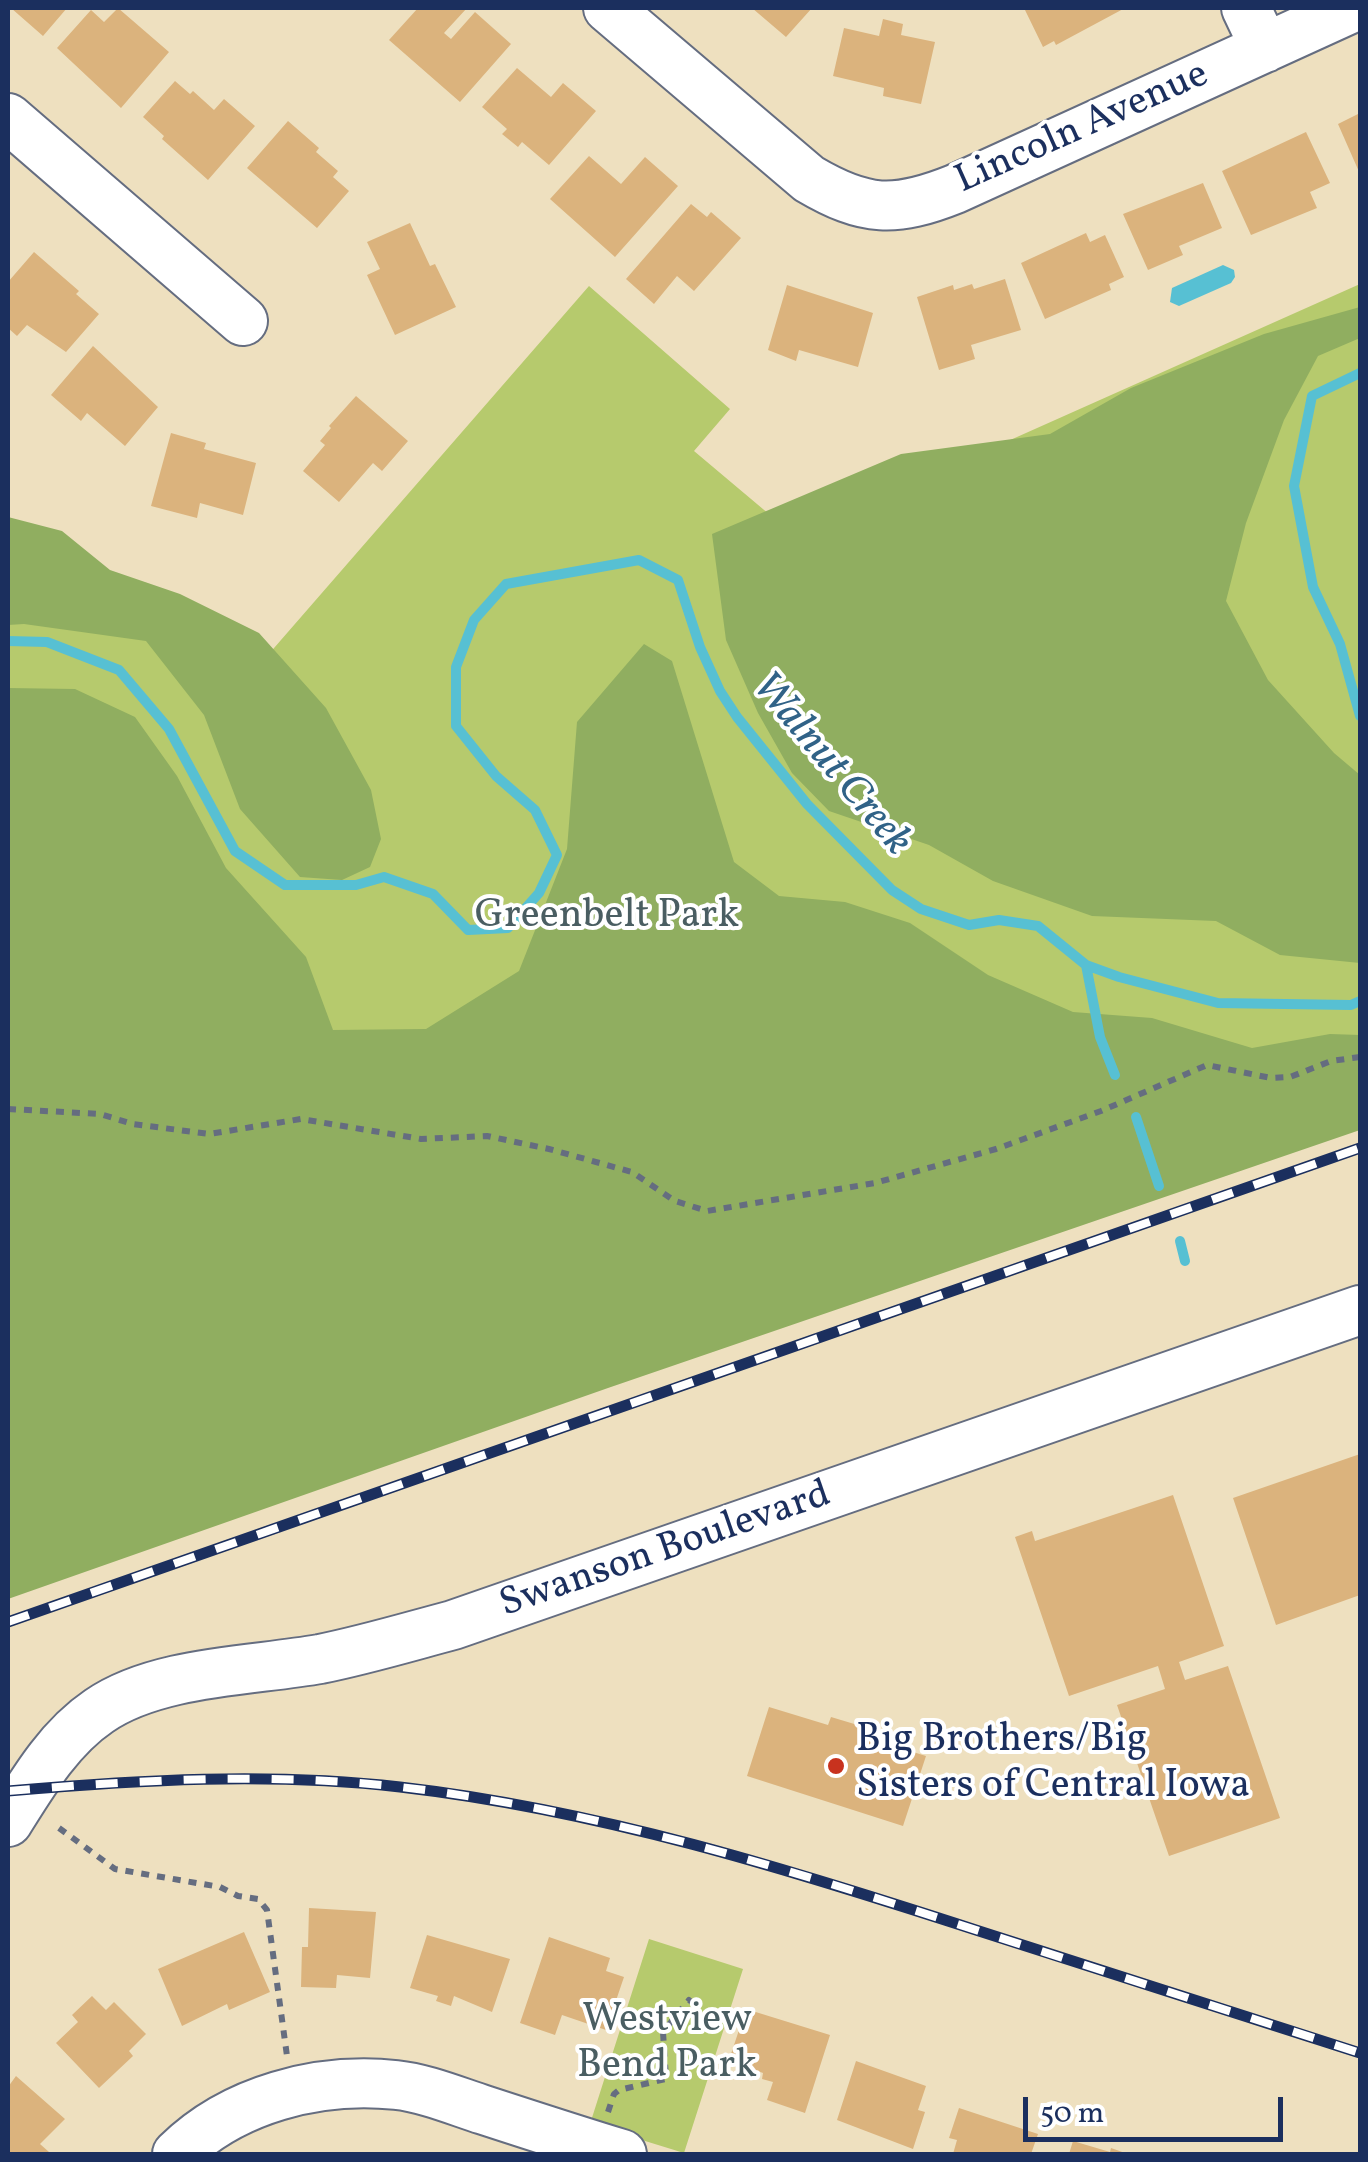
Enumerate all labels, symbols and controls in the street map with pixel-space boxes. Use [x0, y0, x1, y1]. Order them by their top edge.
street label: Lincoln Avenue [949, 53, 1217, 207]
water label: Walnut Creek [738, 664, 920, 868]
park label: Greenbelt Park [475, 895, 739, 943]
street label: Swanson Boulevard [494, 1473, 838, 1631]
place label: Big Brothers/Big Sisters of Central Iowa [856, 1719, 1250, 1813]
marker: Big Brothers/Big Sisters of Central Iowa [825, 1755, 847, 1777]
park label: Westview Bend Park [577, 1999, 757, 2093]
scale bar [1028, 2077, 1288, 2139]
text: 50 m [1040, 2093, 1104, 2135]

